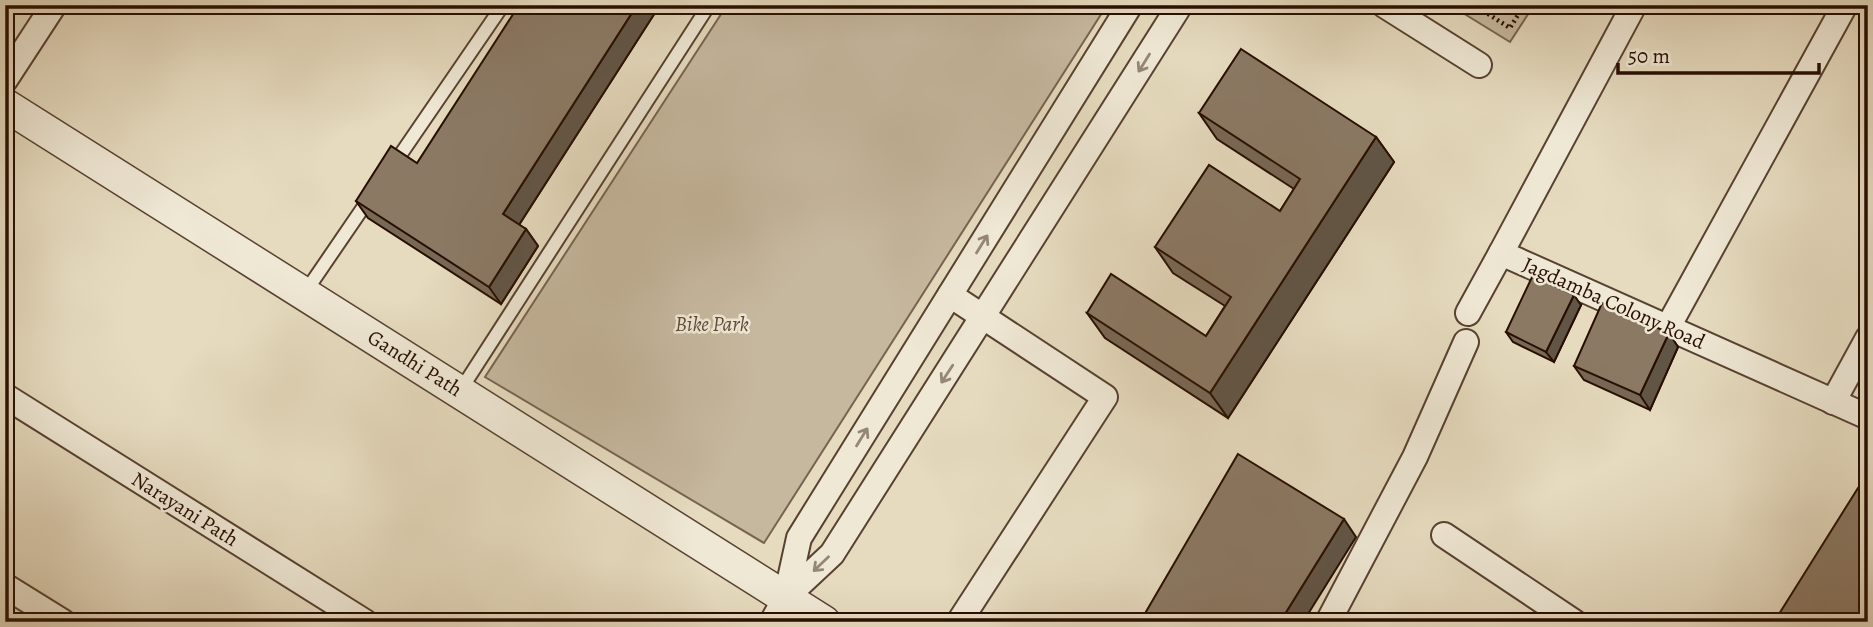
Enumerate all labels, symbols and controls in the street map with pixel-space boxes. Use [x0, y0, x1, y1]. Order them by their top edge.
scale bar [1618, 32, 1819, 76]
text: 50 m [1628, 42, 1670, 70]
one-way arrow [1136, 53, 1151, 72]
one-way arrow [976, 235, 990, 255]
street label: Jagdamba Colony Road [1518, 250, 1710, 356]
park label: Bike Park [675, 310, 749, 338]
street label: Gandhi Path [362, 323, 468, 403]
one-way arrow [939, 364, 953, 384]
one-way arrow [855, 428, 869, 448]
street label: Narayani Path [126, 465, 244, 553]
one-way arrow [813, 555, 830, 572]

